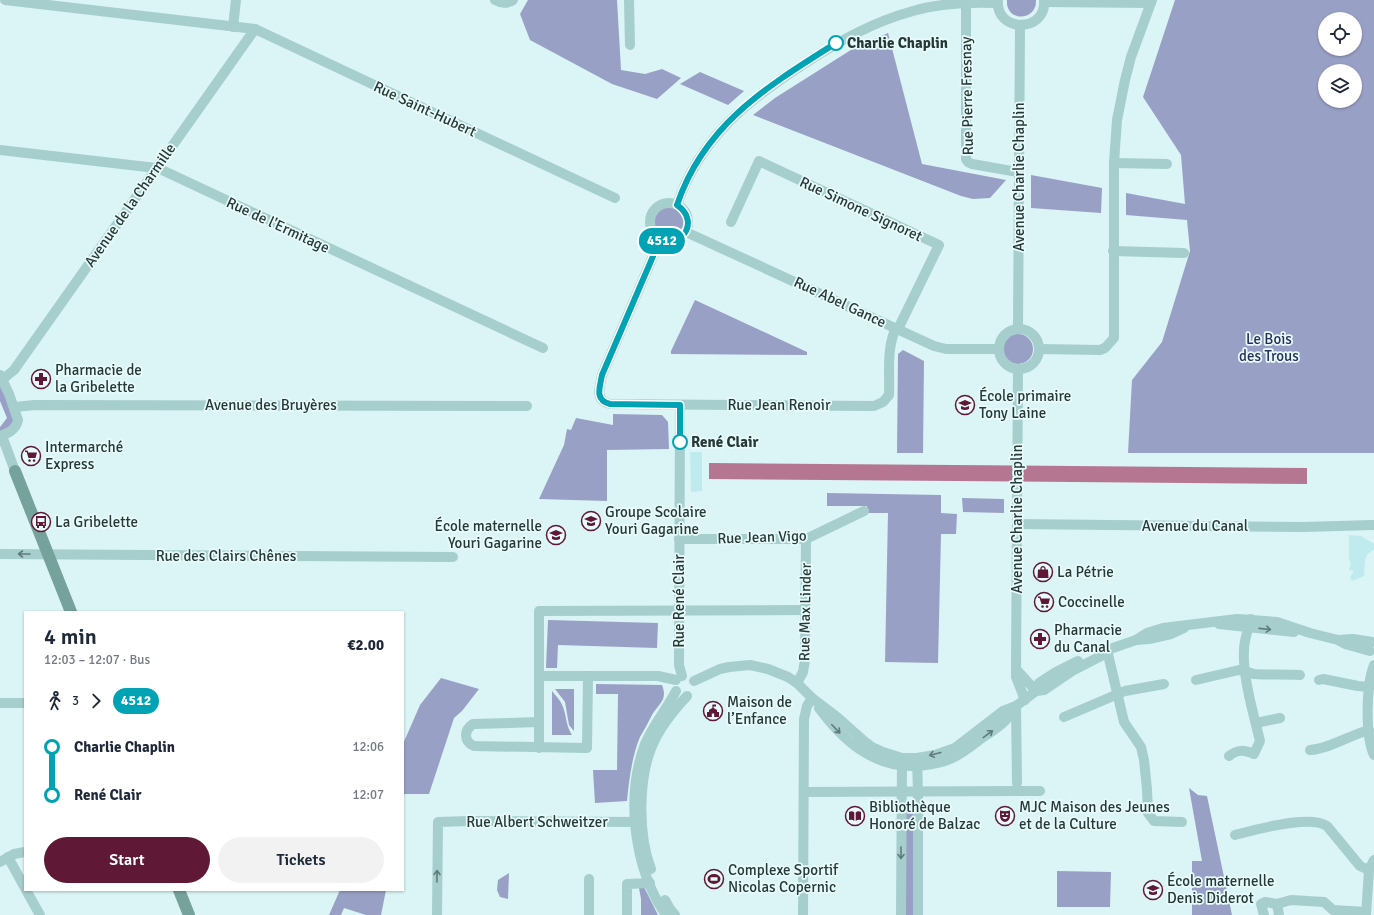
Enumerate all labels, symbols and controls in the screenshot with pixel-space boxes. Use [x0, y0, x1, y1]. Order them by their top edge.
map controls [1318, 12, 1362, 108]
button: locate [1318, 12, 1362, 56]
place label: Charlie Chaplin [847, 34, 948, 52]
marker: Charlie Chaplin [828, 35, 844, 51]
street label: Rue Pierre Fresnay [957, 37, 977, 155]
button: layers [1318, 64, 1362, 108]
street label: Rue Saint-Hubert [371, 77, 479, 141]
street label: Avenue Charlie Chaplin [1010, 102, 1028, 252]
street label: Avenue de la Charmille [81, 140, 179, 270]
street label: Rue Simone Signoret [797, 173, 925, 245]
street label: Rue de l'Ermitage [224, 193, 332, 257]
line badge: 4512 [634, 228, 690, 254]
text: 4512 [647, 232, 677, 249]
street label: Rue Abel Gance [791, 273, 889, 331]
park label: Le Bois des Trous [1239, 330, 1299, 365]
place label: Pharmacie de la Gribelette [55, 361, 142, 396]
pharmacy icon: Pharmacie de la Gribelette [30, 368, 52, 390]
place label: École primaire Tony Laine [979, 386, 1071, 422]
school or university icon: École primaire Tony Laine [954, 394, 976, 416]
street label: Avenue des Bruyères [205, 396, 337, 414]
street label: Rue Jean Renoir [728, 396, 831, 414]
place label: René Clair [691, 433, 758, 451]
marker: René Clair [672, 434, 688, 450]
place label: Intermarché Express [45, 438, 123, 473]
street label: Avenue Charlie Chaplin [1008, 444, 1026, 594]
supermarket icon: Intermarché Express [20, 445, 42, 467]
place label: Groupe Scolaire Youri Gagarine [605, 503, 707, 538]
school or university icon: Groupe Scolaire Youri Gagarine [580, 510, 602, 532]
bus stop icon: La Gribelette [30, 511, 52, 533]
place label: La Gribelette [55, 513, 138, 531]
place label: École maternelle Youri Gagarine [435, 516, 542, 552]
street label: Avenue du Canal [1142, 517, 1248, 535]
school or university icon: École maternelle Youri Gagarine [545, 524, 567, 546]
street label: Rue Jean Vigo [717, 526, 807, 548]
street label: Rue des Clairs Chênes [156, 547, 297, 565]
one-way arrow [18, 550, 31, 558]
street label: Rue René Clair [670, 554, 688, 648]
shop icon: La Pétrie [1032, 561, 1054, 583]
street label: Rue Max Linder [795, 562, 815, 661]
place label: La Pétrie [1057, 563, 1114, 581]
supermarket icon: Coccinelle [1033, 591, 1055, 613]
place label: Coccinelle [1058, 593, 1125, 611]
place label: Pharmacie du Canal [1054, 621, 1122, 656]
text: 4 min [44, 623, 97, 650]
one-way arrow [1258, 625, 1271, 633]
pharmacy icon: Pharmacie du Canal [1029, 628, 1051, 650]
text: €2.00 [347, 636, 384, 654]
text: 12:03 – 12:07 · Bus [44, 652, 150, 668]
icon: walk [44, 690, 66, 712]
icon: forward [85, 690, 107, 712]
text: 4512 [121, 692, 151, 709]
text: 3 [72, 693, 79, 709]
place label: Maison de l’Enfance [727, 693, 792, 728]
public building icon: Maison de l’Enfance [702, 700, 724, 722]
one-way arrow [831, 724, 841, 734]
one-way arrow [982, 729, 993, 738]
text: Charlie Chaplin [74, 738, 175, 756]
text: 12:06 [352, 739, 384, 755]
one-way arrow [929, 751, 942, 759]
text: René Clair [74, 786, 141, 804]
text: 12:07 [352, 787, 384, 803]
place label: Bibliothèque Honoré de Balzac [869, 798, 980, 833]
place label: MJC Maison des Jeunes et de la Culture [1019, 798, 1170, 833]
library icon: Bibliothèque Honoré de Balzac [844, 805, 866, 827]
theatre icon: MJC Maison des Jeunes et de la Culture [994, 805, 1016, 827]
street label: Rue Albert Schweitzer [466, 813, 608, 831]
button: Start [44, 837, 210, 883]
button: Tickets [218, 837, 384, 883]
one-way arrow [897, 846, 905, 859]
place label: Complexe Sportif Nicolas Copernic [728, 861, 839, 896]
sports icon: Complexe Sportif Nicolas Copernic [703, 868, 725, 890]
one-way arrow [433, 870, 441, 883]
place label: École maternelle Denis Diderot [1167, 871, 1274, 907]
school or university icon: École maternelle Denis Diderot [1142, 879, 1164, 901]

